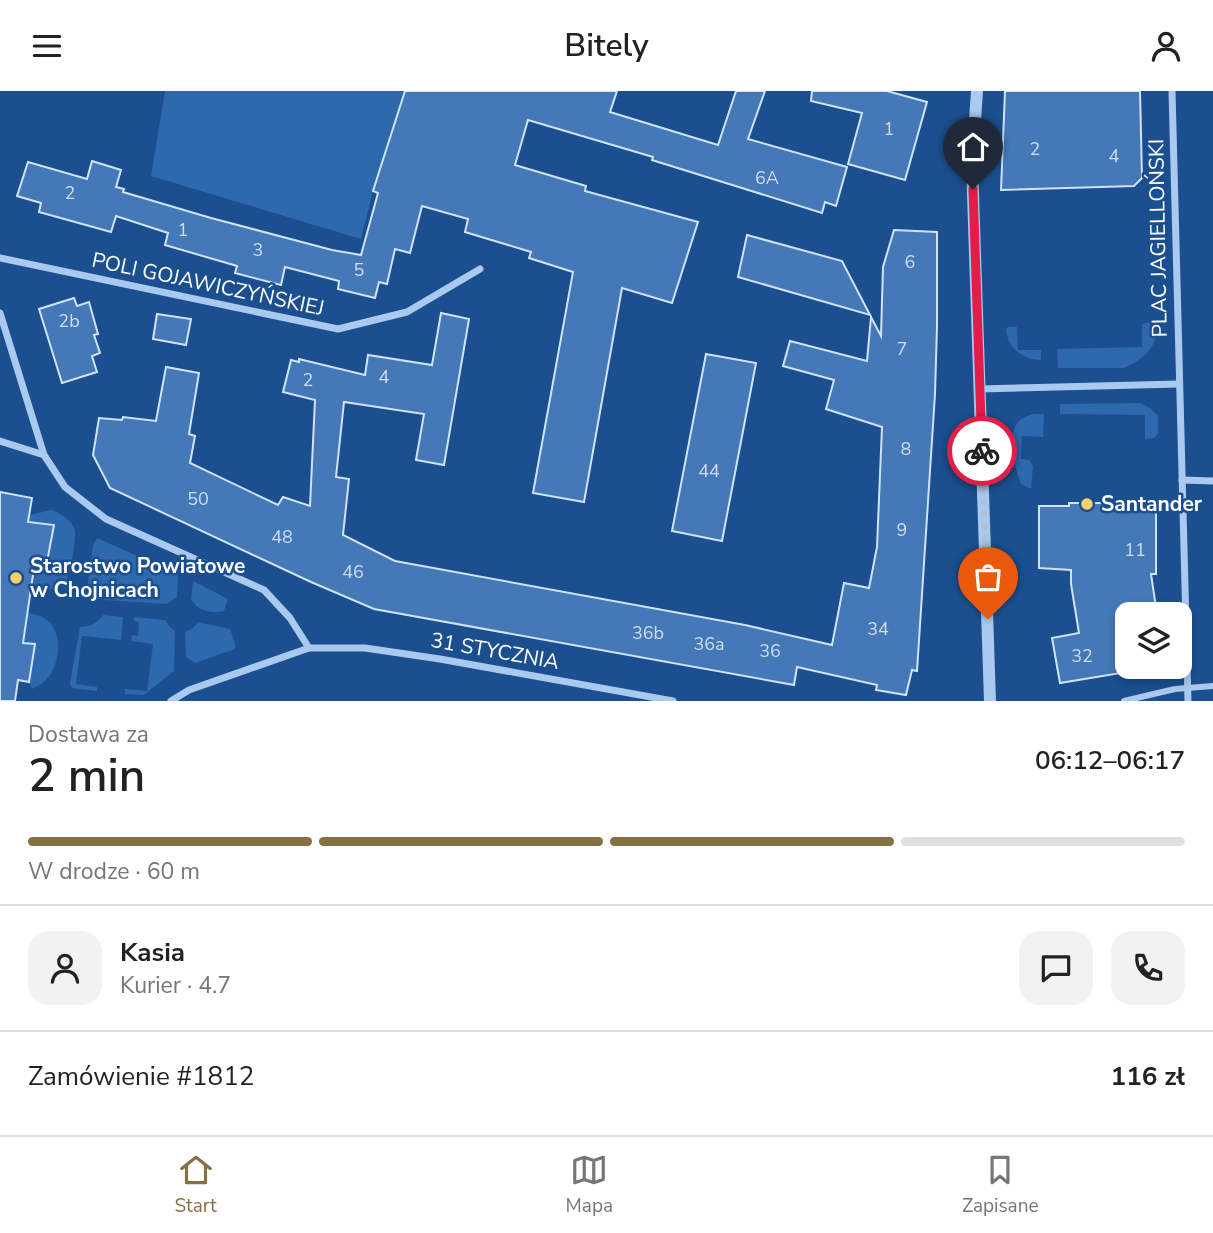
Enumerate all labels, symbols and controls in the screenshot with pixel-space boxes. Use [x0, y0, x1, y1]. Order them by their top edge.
text: Bitely [564, 24, 649, 67]
icon: menu [28, 27, 66, 65]
icon: person [1147, 27, 1185, 65]
house number: 1 [884, 117, 894, 141]
pin [943, 117, 1003, 189]
icon: home [954, 128, 992, 166]
house number: 2 [1030, 137, 1040, 161]
street label: PLAC JAGIELLOŃSKI [1142, 138, 1174, 338]
house number: 4 [1109, 144, 1120, 168]
house number: 6A [755, 166, 779, 190]
house number: 2 [65, 181, 75, 205]
house number: 1 [178, 218, 188, 242]
house number: 3 [253, 238, 263, 262]
street label: POLI GOJAWICZYŃSKIEJ [89, 246, 327, 322]
house number: 6 [905, 250, 915, 274]
house number: 5 [354, 258, 364, 282]
house number: 2b [58, 309, 80, 333]
house number: 7 [897, 337, 907, 361]
house number: 4 [379, 365, 390, 389]
house number: 2 [303, 368, 313, 392]
courier [947, 416, 1017, 486]
icon: bike [963, 432, 1001, 470]
house number: 8 [901, 437, 911, 461]
house number: 44 [698, 459, 720, 483]
house number: 50 [187, 487, 209, 511]
place label: Santander [1101, 490, 1203, 518]
marker: Santander [1079, 496, 1095, 512]
house number: 9 [897, 518, 907, 542]
house number: 48 [271, 525, 293, 549]
house number: 11 [1124, 538, 1146, 562]
pin [958, 547, 1018, 619]
place label: Starostwo Powiatowe w Chojnicach [30, 552, 245, 604]
icon: bag [969, 558, 1007, 596]
house number: 46 [342, 560, 364, 584]
marker: Starostwo Powiatowe w Chojnicach [8, 570, 24, 586]
map controls [1115, 602, 1192, 679]
button: layers [1115, 602, 1192, 679]
house number: 34 [867, 617, 889, 641]
house number: 36b [632, 621, 664, 645]
street label: 31 STYCZNIA [428, 626, 562, 676]
house number: 36a [693, 632, 725, 656]
house number: 36 [759, 639, 781, 663]
house number: 32 [1071, 644, 1093, 668]
text: Dostawa za [28, 719, 149, 750]
text: 06:12–06:17 [1035, 743, 1185, 778]
text: 2 min [28, 744, 145, 807]
text: W drodze · 60 m [28, 856, 200, 887]
button: person [28, 931, 102, 1005]
button: chat [1019, 931, 1093, 1005]
button: phone [1111, 931, 1185, 1005]
text: Kasia [120, 935, 185, 970]
text: Kurier · 4.7 [120, 970, 231, 1001]
text: Zamówienie #1812 [28, 1059, 254, 1094]
text: 116 zł [1111, 1059, 1185, 1094]
tab: Start [174, 1151, 217, 1219]
tab: Mapa [566, 1151, 613, 1219]
tab: Zapisane [962, 1151, 1039, 1219]

